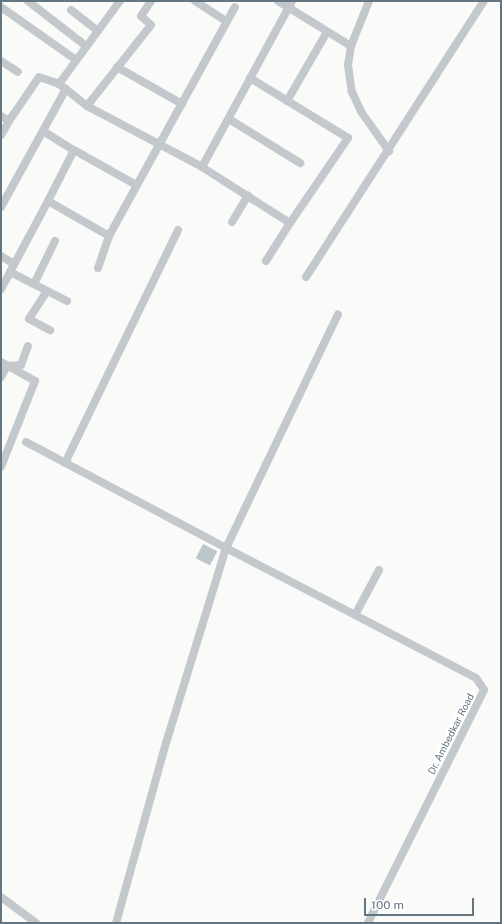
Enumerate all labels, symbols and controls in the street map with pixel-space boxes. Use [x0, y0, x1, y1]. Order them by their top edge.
street label: Dr. Ambedkar Road [425, 692, 477, 776]
scale bar [366, 890, 476, 916]
text: 100 m [371, 898, 404, 912]

